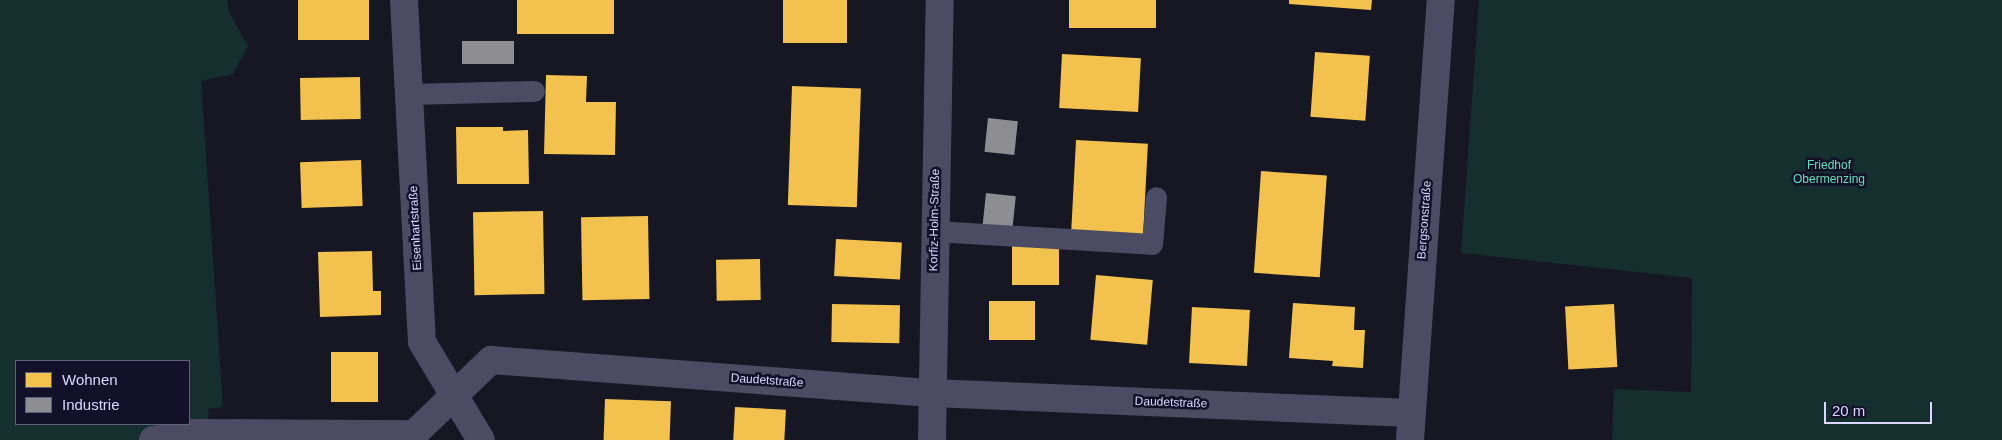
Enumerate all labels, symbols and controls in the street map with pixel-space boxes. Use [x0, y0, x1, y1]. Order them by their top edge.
park label: Friedhof Obermenzing [1793, 159, 1865, 187]
street label: Korfiz-Holm-Straße [927, 169, 943, 271]
street label: Bergsonstraße [1415, 180, 1435, 260]
street label: Eisenhartstraße [407, 185, 425, 271]
legend [15, 360, 190, 425]
text: Wohnen [62, 371, 118, 388]
street label: Daudetstraße [730, 371, 804, 391]
scale bar [1827, 392, 1934, 424]
street label: Daudetstraße [1134, 395, 1208, 411]
text: Industrie [62, 396, 120, 413]
text: 20 m [1832, 402, 1865, 419]

